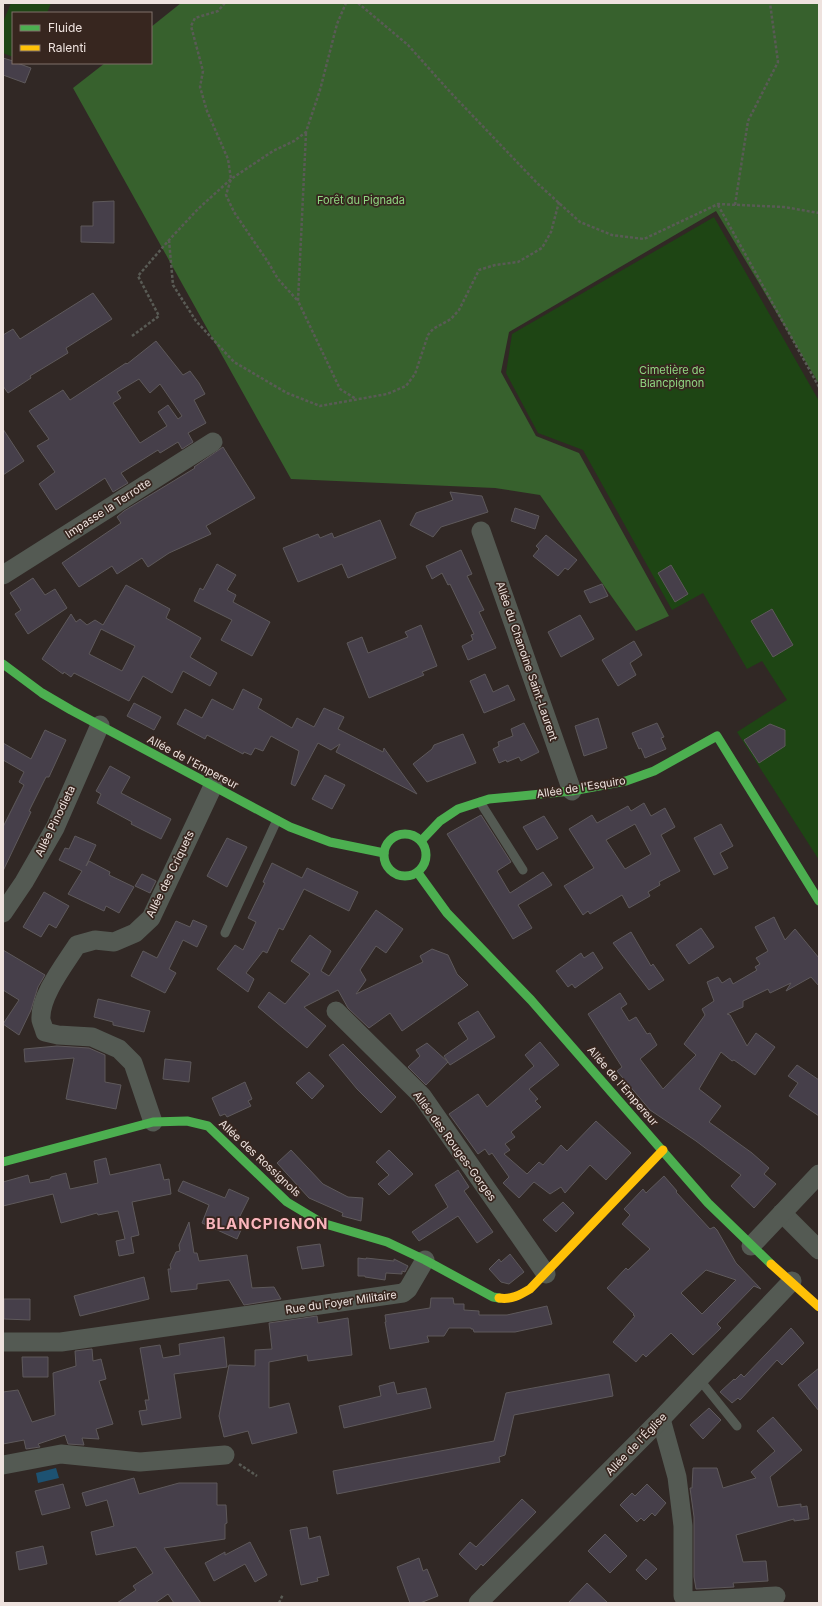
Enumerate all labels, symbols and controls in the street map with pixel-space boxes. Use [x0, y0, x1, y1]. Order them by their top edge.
legend [12, 12, 152, 64]
text: Fluide [48, 20, 82, 35]
text: Ralenti [48, 40, 86, 55]
park label: Forêt du Pignada [317, 193, 405, 207]
park label: Cimetière de Blancpignon [639, 363, 705, 390]
street label: Impasse la Terrotte [62, 475, 154, 541]
street label: Allée du Chanoine Saint-Laurent [493, 579, 561, 743]
street label: Allée de l'Empereur [145, 732, 241, 792]
street label: Allée de l'Esquiro [535, 773, 627, 801]
street label: Allée Pinodieta [32, 783, 78, 859]
street label: Allée des Criquets [143, 828, 197, 920]
street label: Allée de l'Empereur [584, 1043, 662, 1129]
street label: Allée des Rouges-Gorges [410, 1088, 500, 1204]
street label: Allée des Rossignols [216, 1116, 304, 1200]
district label: BLANCPIGNON [206, 1214, 328, 1233]
street label: Rue du Foyer Militaire [284, 1287, 398, 1317]
street label: Allée de l'Église [602, 1410, 670, 1478]

